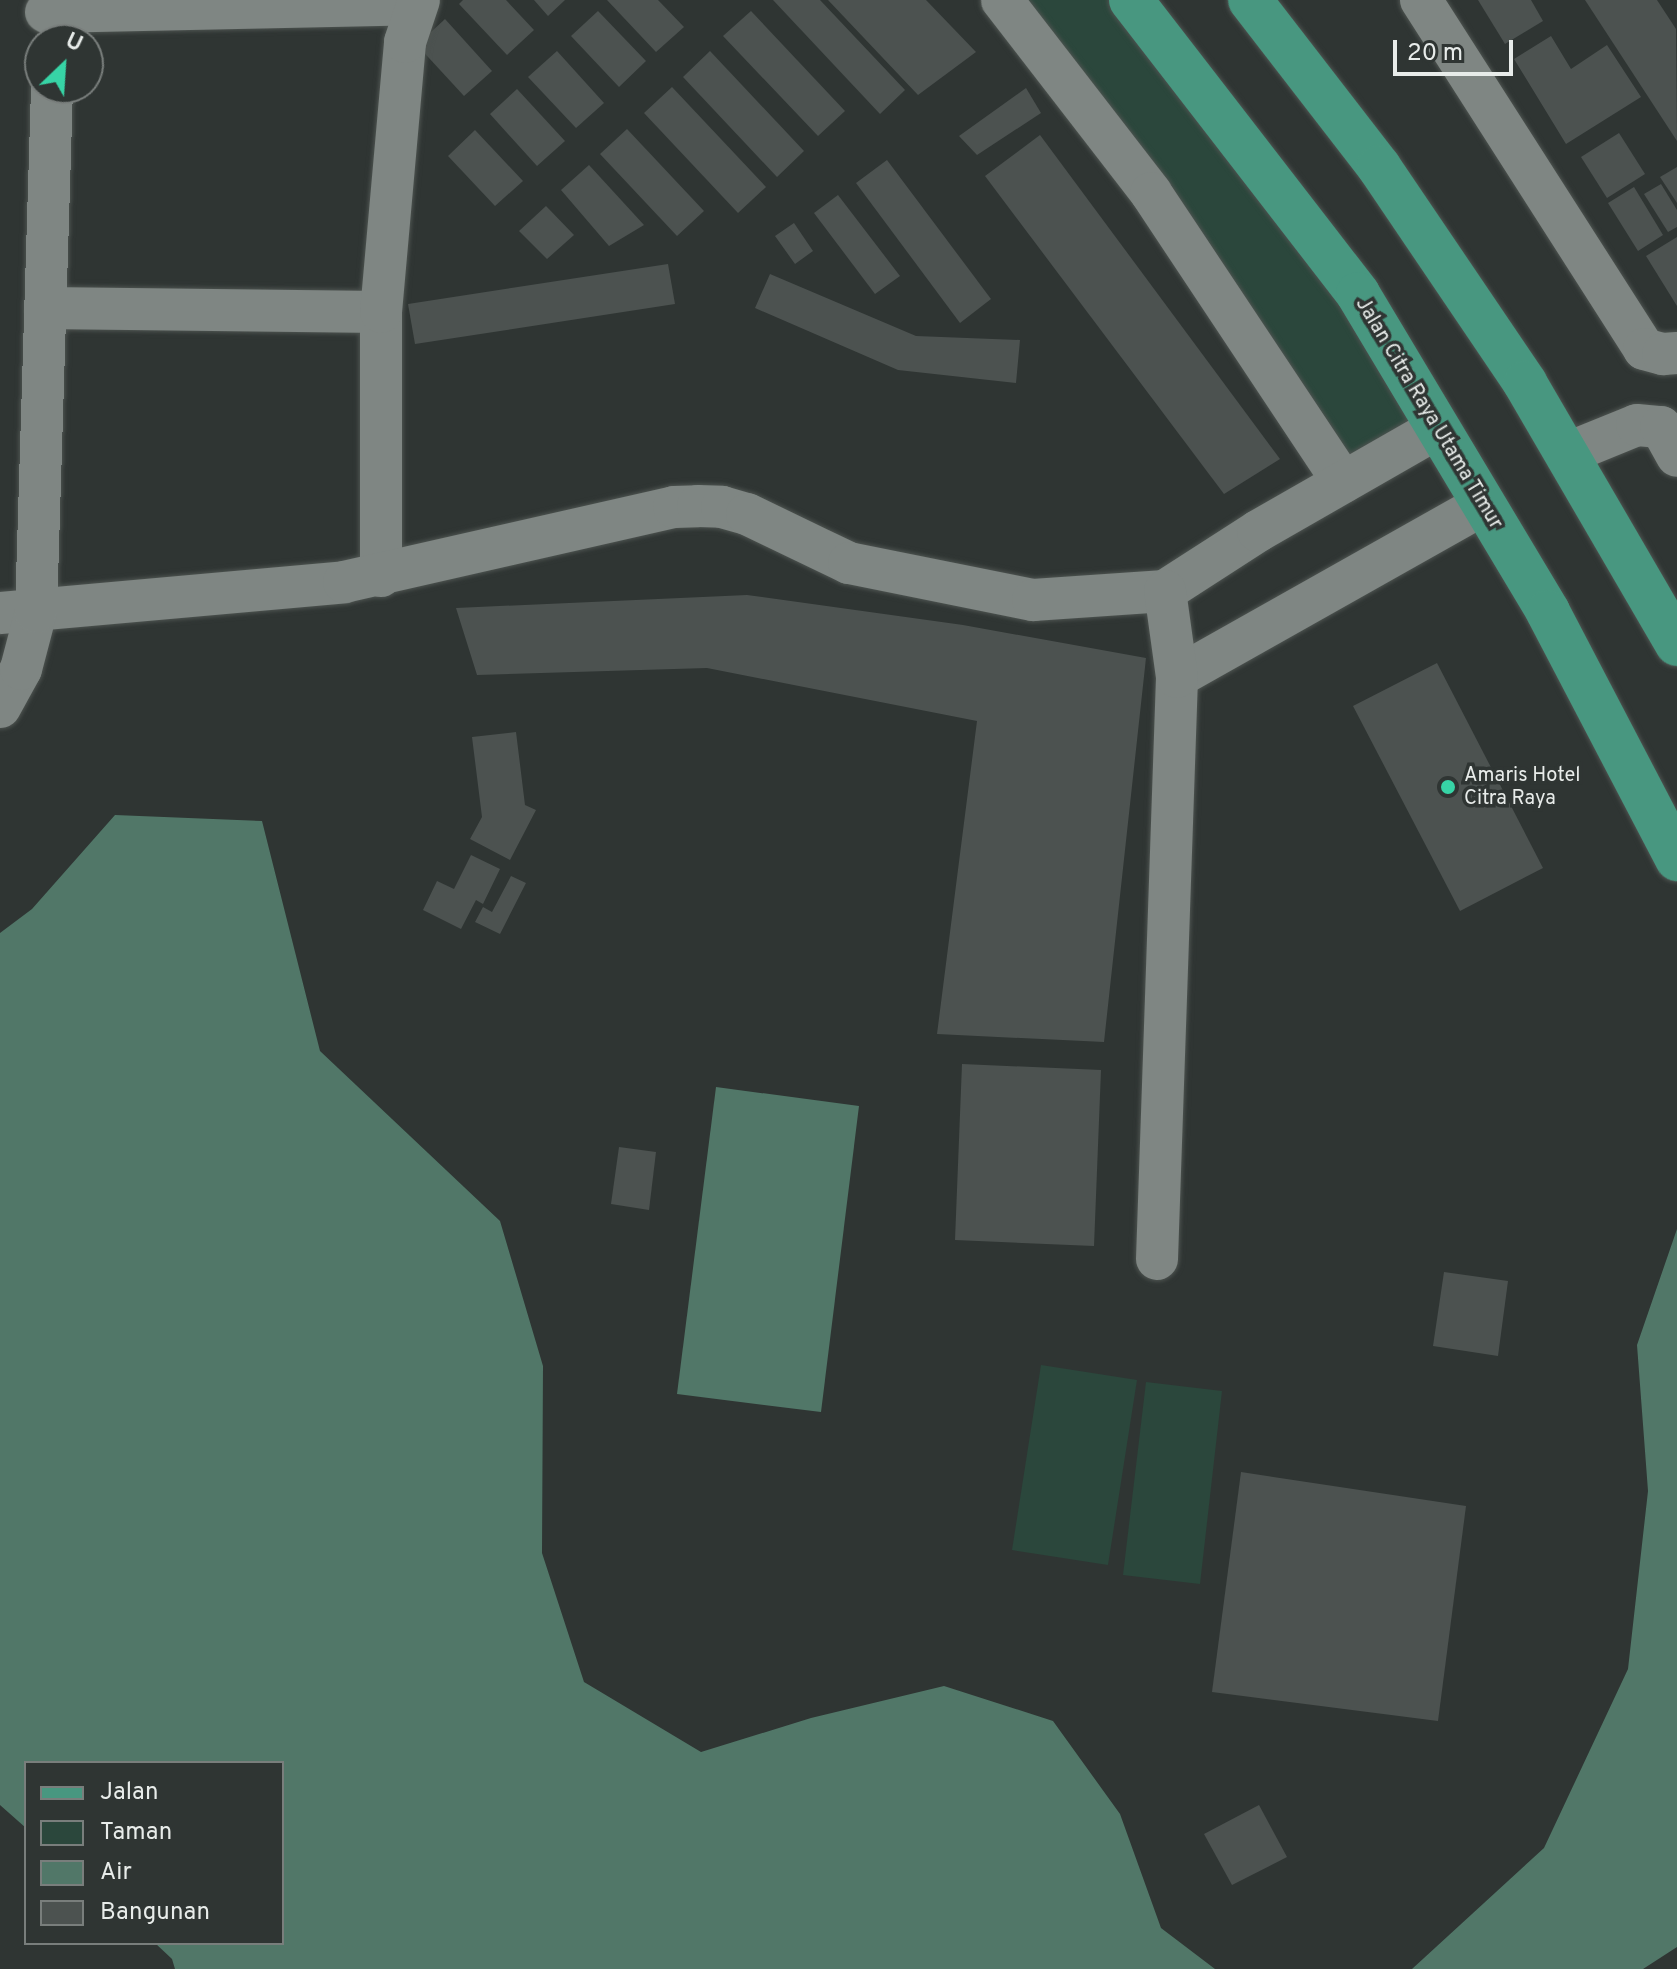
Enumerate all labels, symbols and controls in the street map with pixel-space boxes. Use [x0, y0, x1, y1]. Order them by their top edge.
north arrow [24, 24, 104, 104]
scale bar [1397, 24, 1517, 74]
text: U [61, 28, 86, 59]
text: 20 m [1407, 39, 1463, 69]
street label: Jalan Citra Raya Utama Timur [1349, 293, 1507, 535]
place label: Amaris Hotel Citra Raya [1464, 764, 1581, 811]
marker: Amaris Hotel Citra Raya [1439, 778, 1457, 796]
legend [24, 1761, 284, 1945]
text: Jalan [100, 1778, 158, 1808]
text: Taman [100, 1818, 172, 1848]
text: Air [100, 1858, 132, 1888]
text: Bangunan [100, 1898, 210, 1928]

